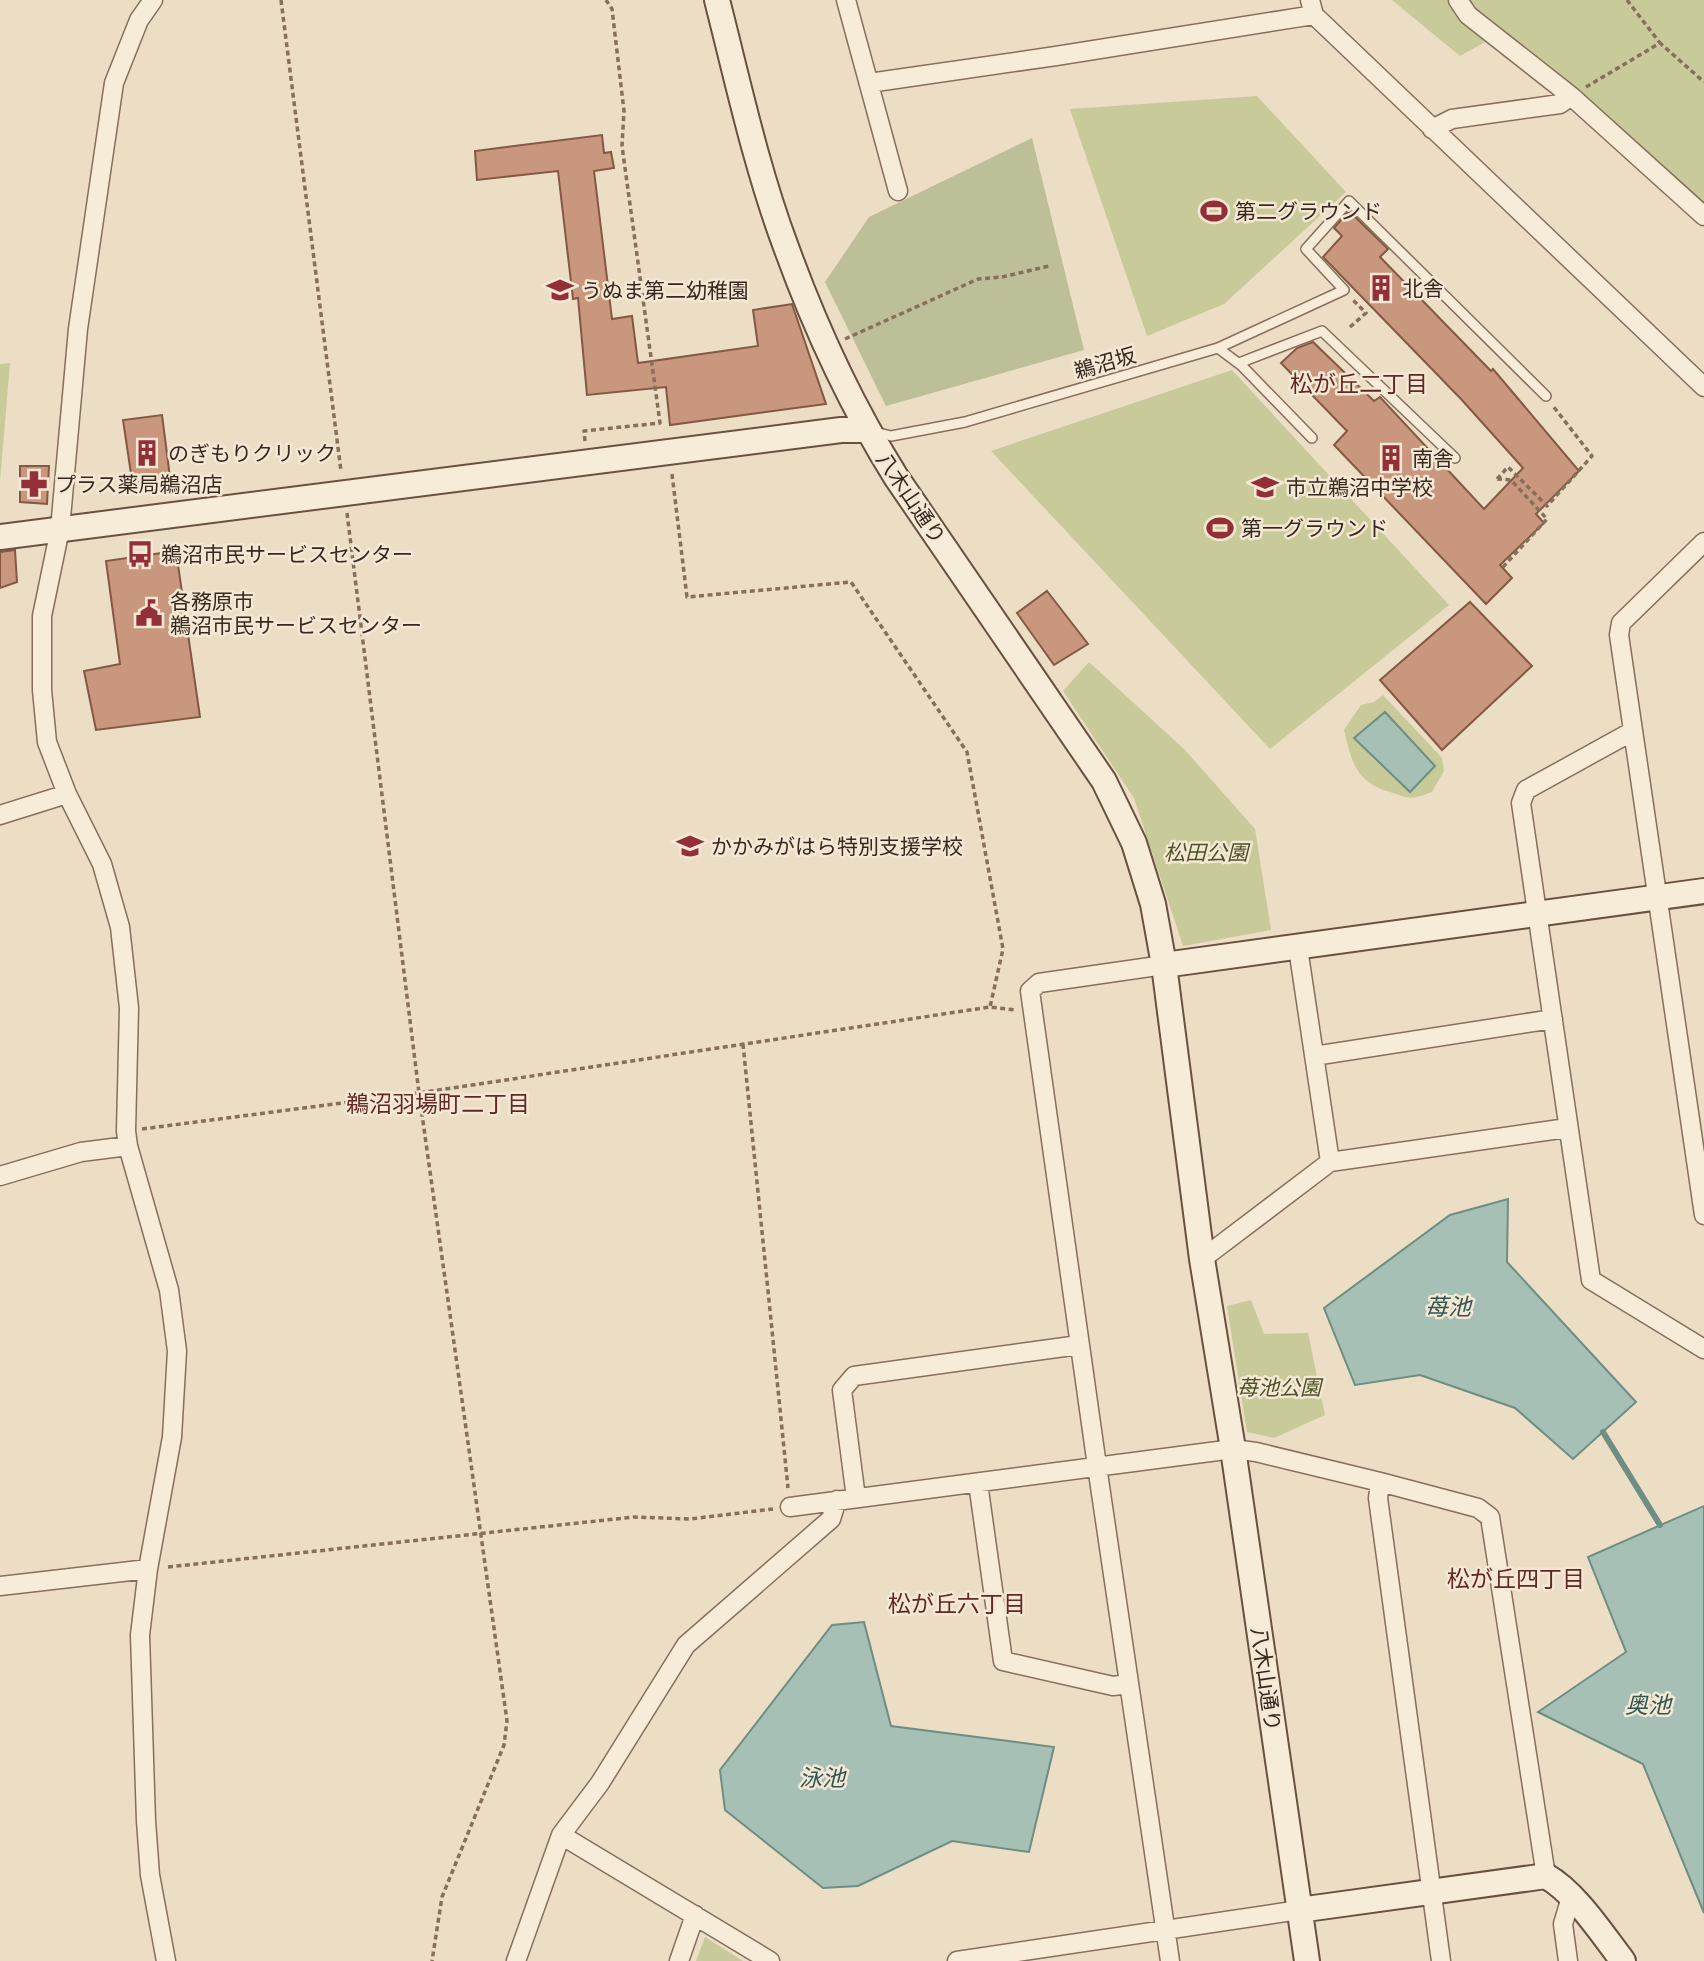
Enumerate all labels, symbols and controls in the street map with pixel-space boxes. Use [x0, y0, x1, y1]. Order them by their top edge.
sports icon: 第二グラウンド [1199, 196, 1229, 226]
place label: 第二グラウンド [1235, 199, 1382, 224]
building icon: 北舎 [1366, 273, 1396, 303]
school or university icon: うぬま第二幼稚園 [545, 275, 575, 305]
place label: 北舎 [1402, 276, 1444, 301]
place label: うぬま第二幼稚園 [581, 278, 749, 303]
street label: 鵜沼坂 [1071, 342, 1139, 384]
district label: 松が丘二丁目 [1290, 370, 1428, 398]
building icon: のぎもりクリック [132, 438, 162, 468]
place label: のぎもりクリック [168, 441, 336, 466]
building icon: 南舎 [1376, 443, 1406, 473]
place label: 南舎 [1412, 446, 1454, 471]
street label: 八木山通り [871, 447, 951, 549]
pharmacy icon: プラス薬局鵜沼店 [19, 469, 49, 499]
place label: プラス薬局鵜沼店 [55, 472, 223, 497]
school or university icon: 市立鵜沼中学校 [1250, 472, 1280, 502]
place label: 市立鵜沼中学校 [1286, 475, 1433, 500]
sports icon: 第一グラウンド [1205, 513, 1235, 543]
place label: 第一グラウンド [1241, 516, 1388, 541]
bus stop icon: 鵜沼市民サービスセンター [125, 539, 155, 569]
place label: 鵜沼市民サービスセンター [161, 542, 413, 567]
place label: 各務原市 鵜沼市民サービスセンター [170, 589, 422, 638]
public building icon: 各務原市 鵜沼市民サービスセンター [134, 598, 164, 628]
school or university icon: かかみがはら特別支援学校 [675, 831, 705, 861]
place label: かかみがはら特別支援学校 [711, 834, 963, 859]
park label: 松田公園 [1164, 840, 1251, 865]
district label: 鵜沼羽場町二丁目 [346, 1090, 530, 1118]
water label: 苺池 [1425, 1293, 1473, 1321]
park label: 苺池公園 [1237, 1375, 1324, 1400]
district label: 松が丘四丁目 [1447, 1565, 1585, 1593]
district label: 松が丘六丁目 [888, 1590, 1026, 1618]
street label: 八木山通り [1246, 1625, 1286, 1733]
water label: 奥池 [1625, 1691, 1673, 1719]
water label: 泳池 [799, 1764, 847, 1792]

